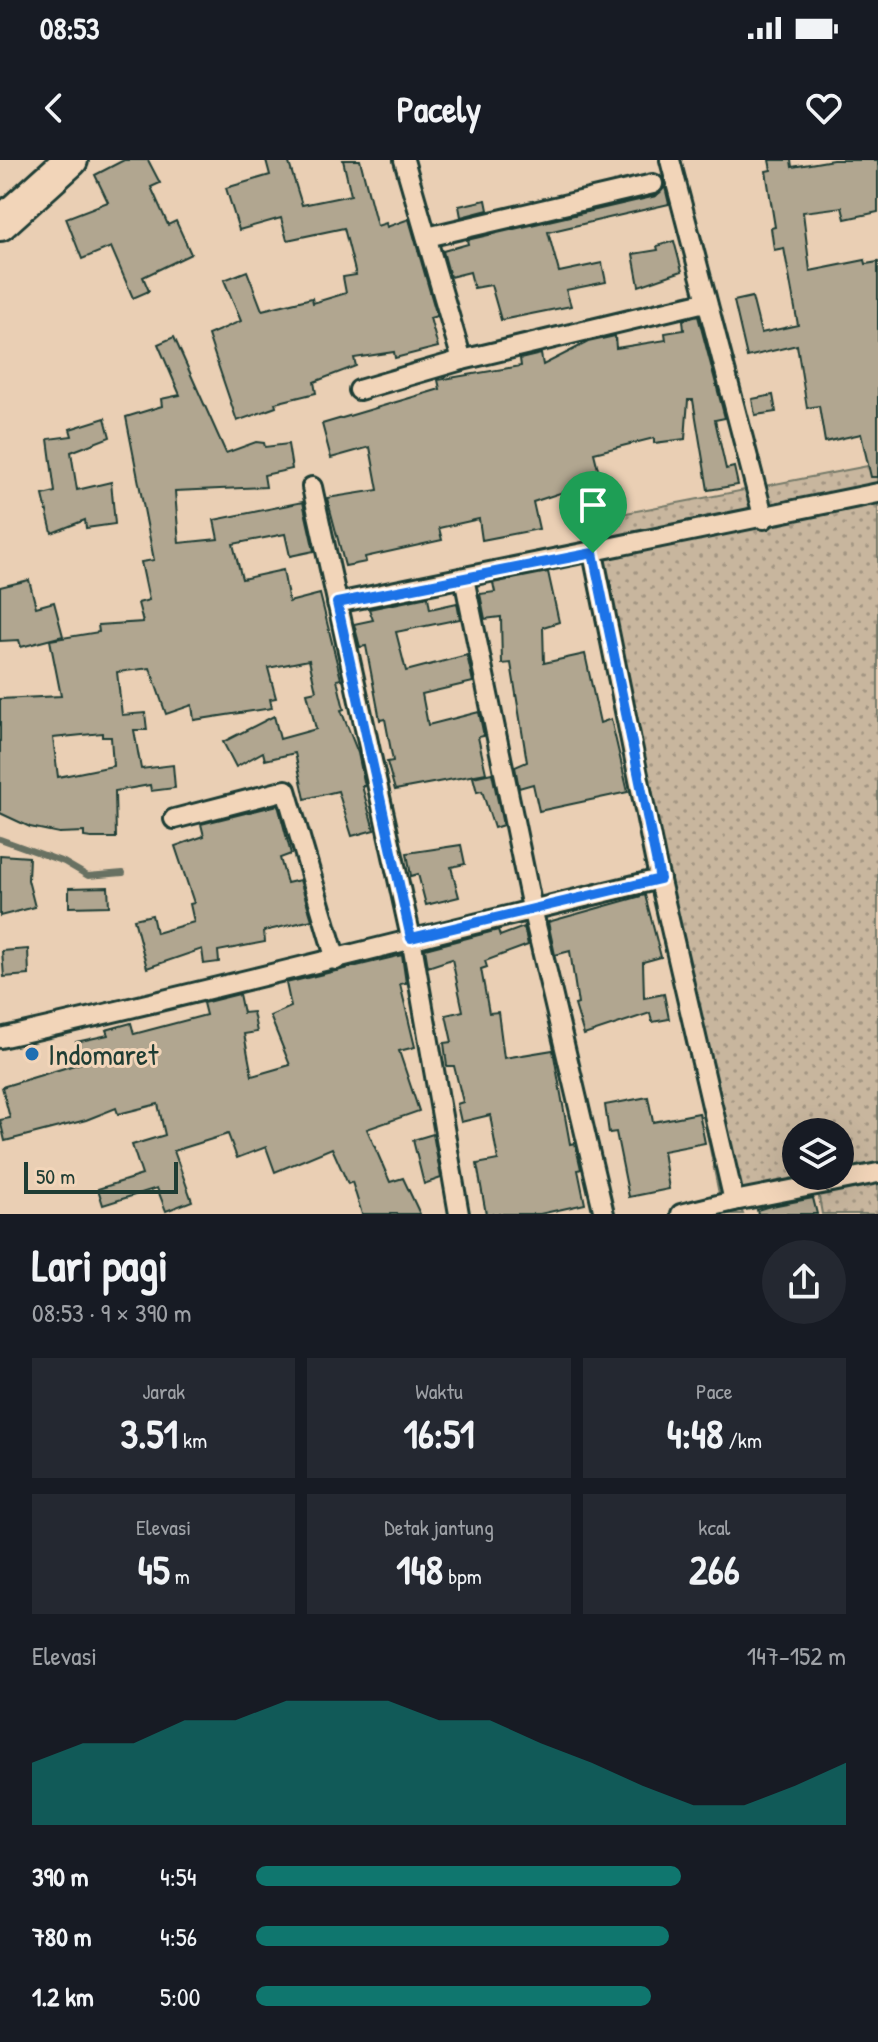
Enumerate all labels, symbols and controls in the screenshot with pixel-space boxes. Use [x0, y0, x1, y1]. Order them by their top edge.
text: 08:53 [40, 8, 100, 48]
text: Pacely [397, 84, 481, 133]
icon: back [32, 86, 76, 130]
icon: heart [802, 86, 846, 130]
pin [559, 471, 627, 553]
icon: arrive [571, 483, 615, 527]
place label: Indomaret [48, 1034, 159, 1074]
marker: Indomaret [23, 1045, 41, 1063]
map controls [782, 1118, 854, 1190]
button: layers [782, 1118, 854, 1190]
scale bar [24, 1158, 178, 1194]
text: 50 m [36, 1161, 75, 1191]
text: Lari pagi [32, 1235, 168, 1295]
button: share [762, 1240, 846, 1324]
text: 08:53 · 9 × 390 m [32, 1295, 191, 1330]
text: Jarak [142, 1376, 185, 1406]
text: Waktu [415, 1376, 463, 1406]
text: Pace [696, 1376, 733, 1406]
text: 3.51 [120, 1406, 178, 1460]
text: 16:51 [403, 1406, 475, 1460]
text: 4:48 [667, 1406, 723, 1460]
text: km [178, 1425, 207, 1455]
text: /km [723, 1425, 762, 1455]
text: Elevasi [136, 1512, 191, 1542]
text: Detak jantung [384, 1512, 494, 1542]
text: kcal [698, 1512, 730, 1542]
text: 45 [138, 1542, 170, 1596]
text: 148 [396, 1542, 443, 1596]
text: 266 [689, 1542, 740, 1596]
text: m [170, 1561, 190, 1591]
text: bpm [443, 1561, 482, 1591]
text: Elevasi [32, 1638, 97, 1673]
text: 147–152 m [747, 1638, 846, 1673]
text: 390 m [32, 1859, 89, 1894]
text: 4:54 [160, 1859, 197, 1894]
text: 780 m [32, 1919, 91, 1954]
text: 4:56 [160, 1919, 197, 1954]
text: 1.2 km [32, 1979, 94, 2014]
text: 5:00 [160, 1979, 200, 2014]

